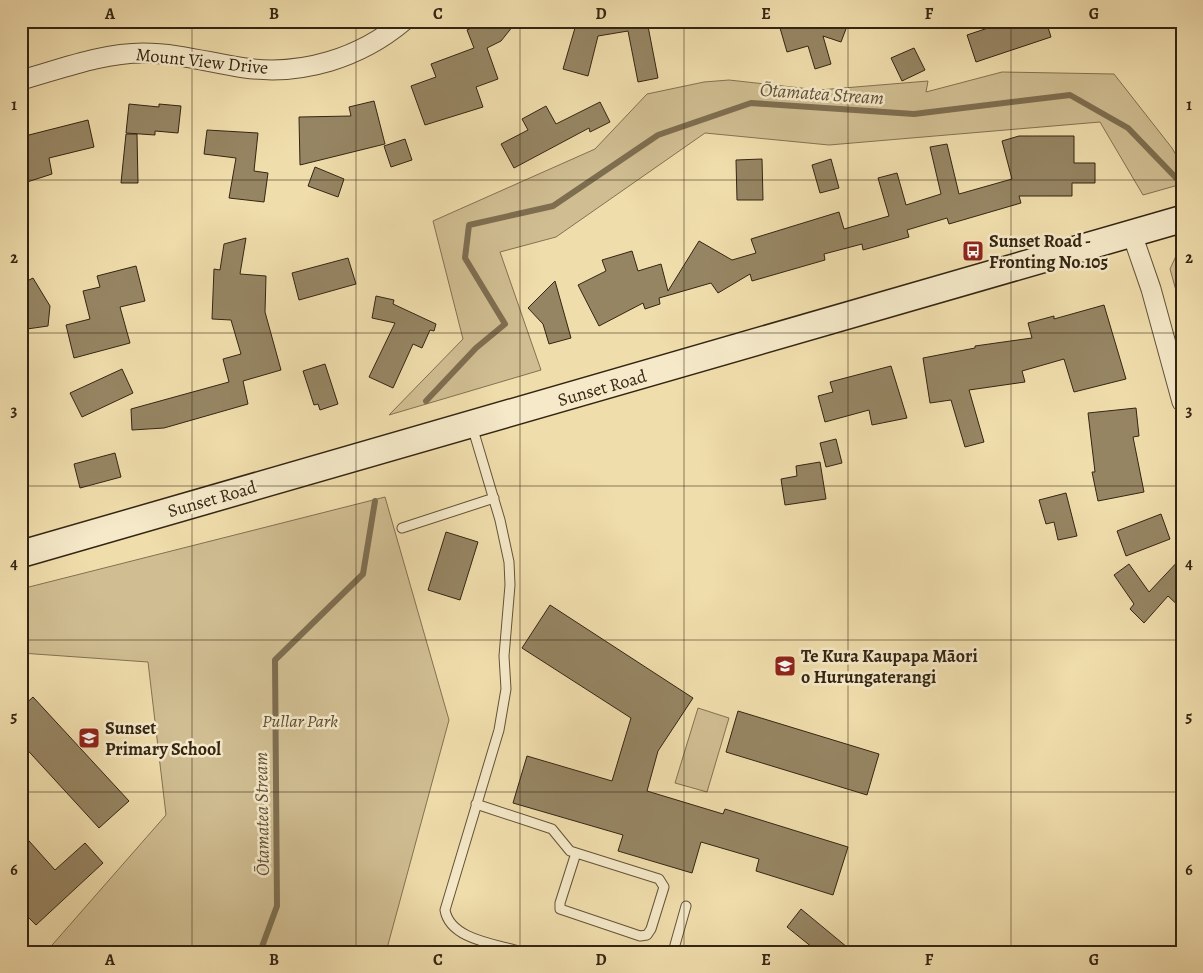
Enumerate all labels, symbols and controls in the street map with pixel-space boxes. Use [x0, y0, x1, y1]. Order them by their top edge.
text: A [104, 3, 116, 25]
text: B [269, 3, 279, 25]
text: C [433, 3, 443, 25]
text: D [595, 3, 607, 25]
text: E [761, 3, 771, 25]
text: F [925, 3, 934, 25]
text: G [1089, 3, 1099, 25]
street label: Mount View Drive [135, 42, 269, 80]
water label: Ōtamatea Stream [759, 77, 885, 111]
text: 1 [11, 94, 17, 116]
text: 1 [1186, 94, 1192, 116]
place label: Sunset Road - Fronting No.105 [989, 229, 1108, 274]
bus stop icon: Sunset Road - Fronting No.105 [961, 239, 985, 263]
text: 2 [10, 247, 18, 269]
text: 2 [1185, 247, 1193, 269]
street label: Sunset Road [555, 364, 650, 412]
text: 3 [11, 400, 18, 422]
text: 3 [1186, 400, 1193, 422]
street label: Sunset Road [165, 475, 260, 523]
text: 4 [10, 553, 18, 575]
text: 4 [1185, 553, 1193, 575]
place label: Te Kura Kaupapa Māori o Hurungaterangi [801, 644, 978, 689]
school or university icon: Te Kura Kaupapa Māori o Hurungaterangi [773, 654, 797, 678]
text: 5 [11, 706, 18, 728]
text: 5 [1186, 706, 1193, 728]
park label: Pullar Park [262, 709, 338, 733]
place label: Sunset Primary School [105, 716, 221, 761]
school or university icon: Sunset Primary School [77, 726, 101, 750]
water label: Ōtamatea Stream [248, 752, 276, 876]
text: 6 [10, 859, 18, 881]
text: 6 [1185, 859, 1193, 881]
text: A [104, 949, 116, 971]
text: B [269, 949, 279, 971]
text: C [433, 949, 443, 971]
text: D [595, 949, 607, 971]
text: E [761, 949, 771, 971]
text: F [925, 949, 934, 971]
text: G [1089, 949, 1099, 971]

